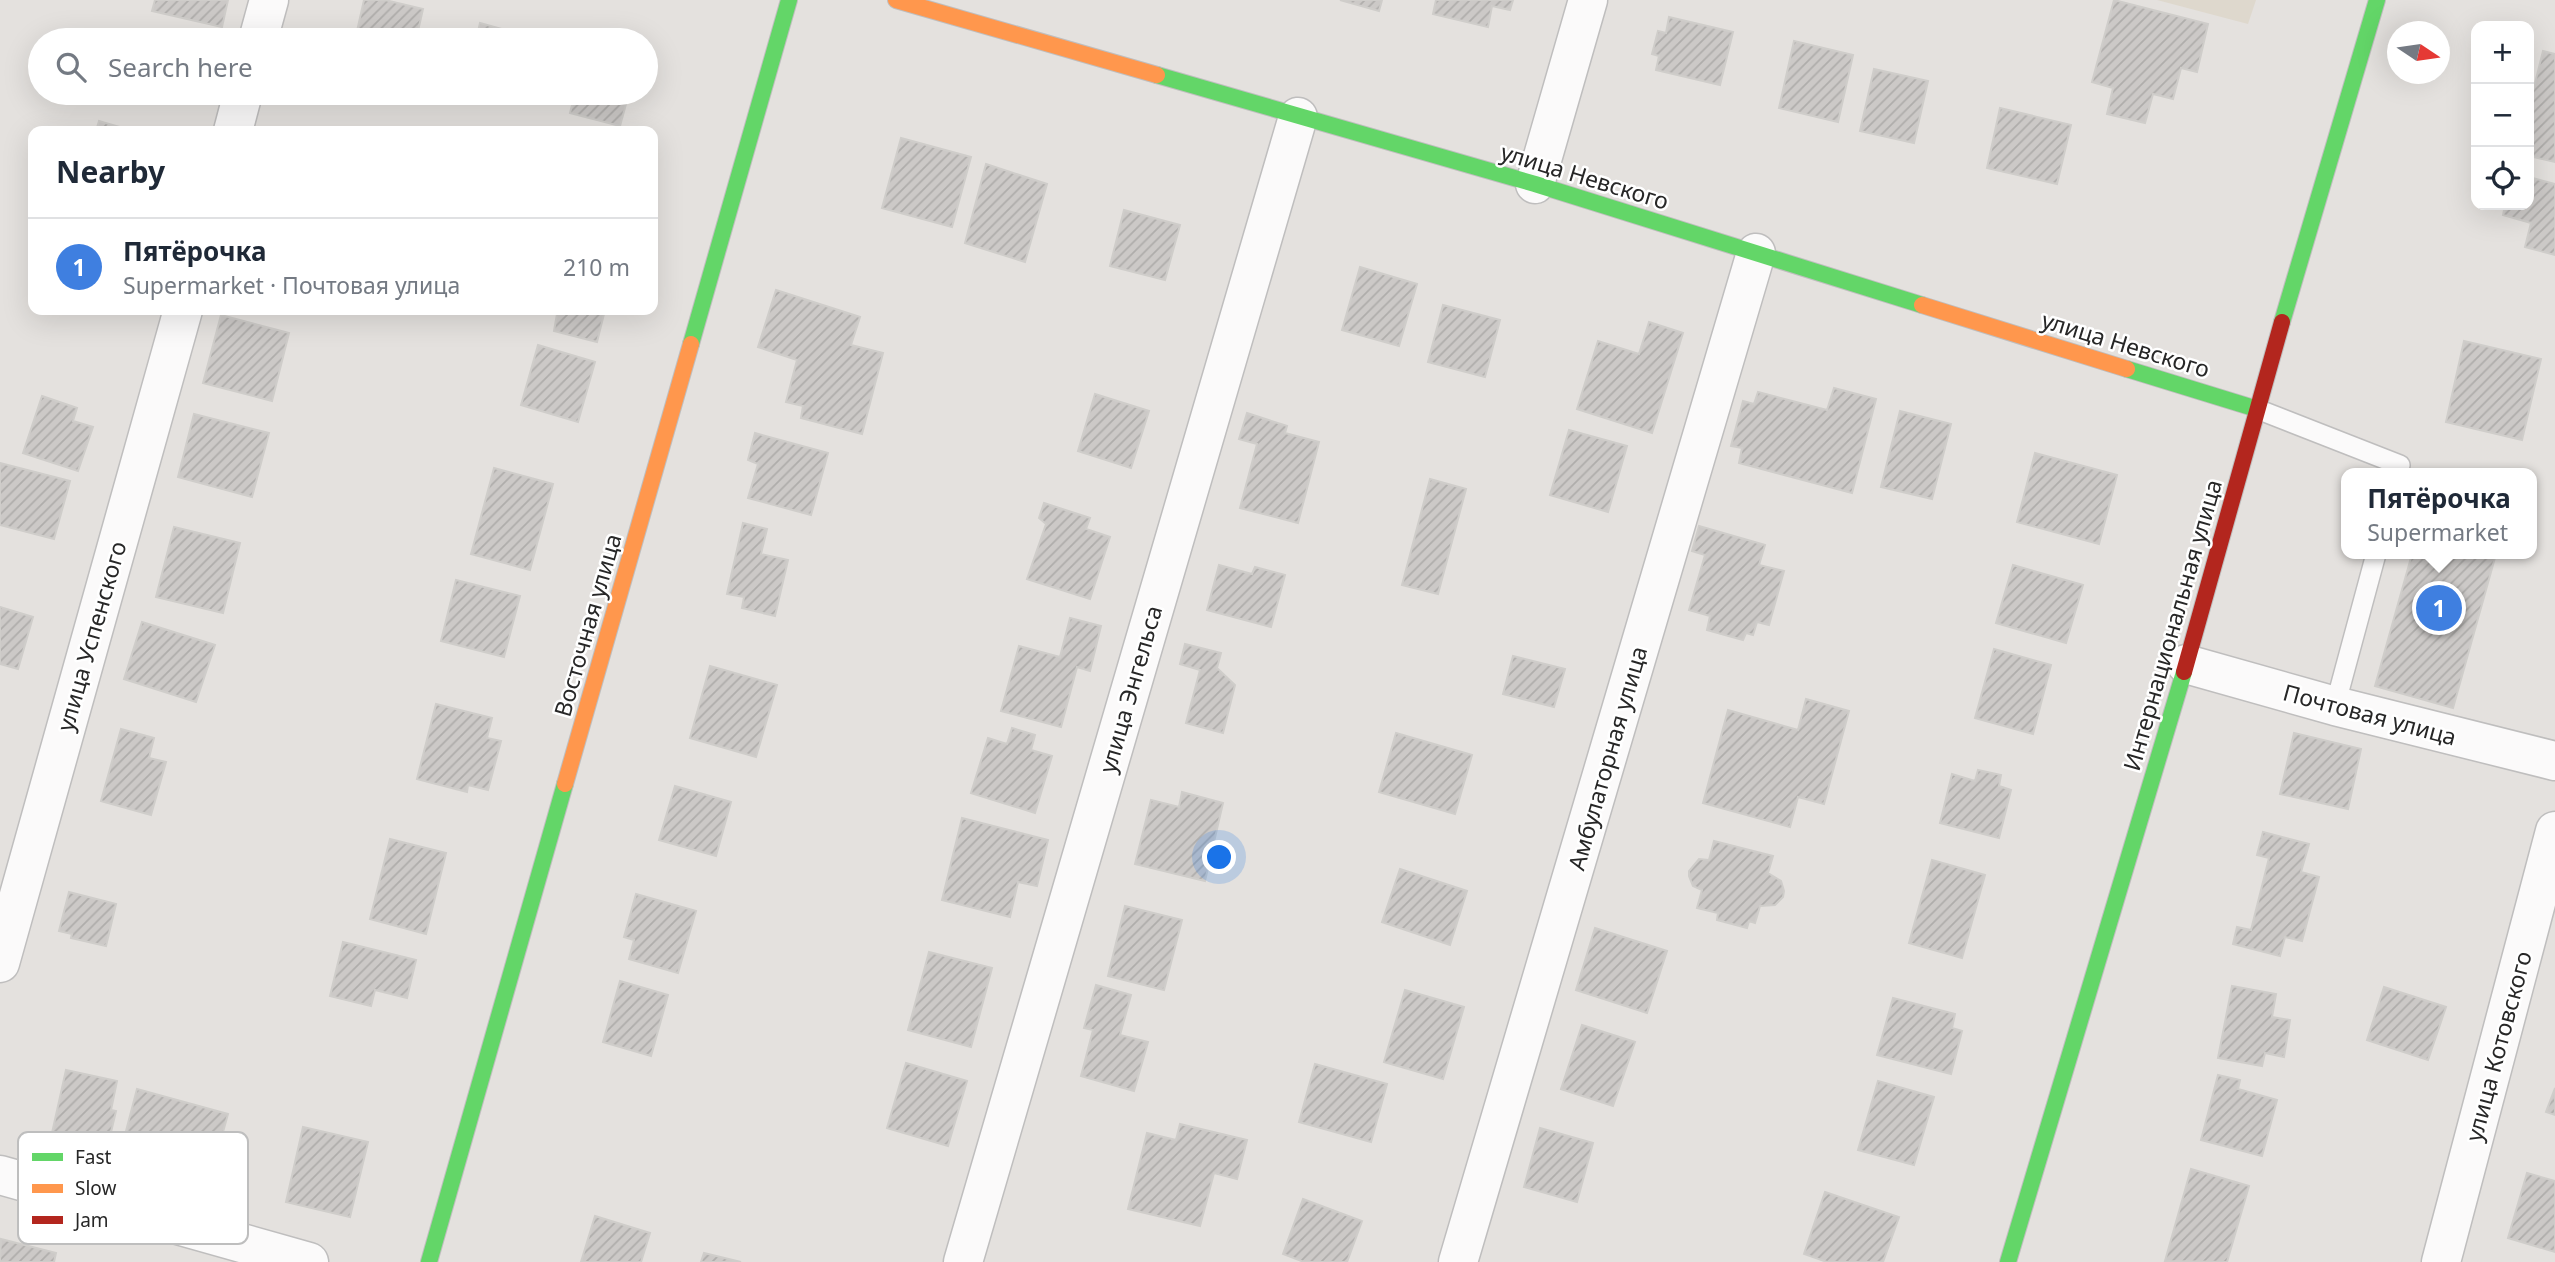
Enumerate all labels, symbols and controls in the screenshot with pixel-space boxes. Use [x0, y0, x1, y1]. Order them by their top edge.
north arrow [2387, 21, 2450, 84]
map controls [2471, 21, 2534, 210]
button: + [2471, 21, 2534, 84]
search box [28, 28, 658, 105]
icon: search [52, 48, 90, 86]
text: Search here [108, 49, 253, 85]
button: − [2471, 84, 2534, 147]
street label: улица Невского [1497, 135, 1673, 217]
button: locate [2471, 147, 2534, 210]
text: Nearby [56, 151, 165, 192]
text: Пятёрочка [123, 233, 267, 269]
text: 1 [72, 251, 86, 283]
text: 210 m [563, 251, 630, 283]
text: Supermarket · Почтовая улица [123, 269, 460, 301]
street label: улица Невского [2038, 303, 2214, 385]
popup [2341, 468, 2537, 559]
street label: Интернациональная улица [2115, 475, 2229, 775]
text: Пятёрочка [2367, 480, 2511, 516]
text: Supermarket [2367, 516, 2508, 548]
street label: Восточная улица [546, 530, 628, 720]
street label: улица Успенского [49, 537, 133, 735]
pin: 1 [2416, 582, 2462, 634]
street label: улица Энгельса [1091, 602, 1169, 776]
street label: Амбулаторная улица [1560, 642, 1654, 874]
street label: Почтовая улица [2280, 675, 2460, 753]
your location [1202, 840, 1236, 874]
street label: улица Котовского [2457, 947, 2539, 1145]
legend [18, 1132, 248, 1244]
text: Fast [75, 1144, 112, 1170]
text: Slow [75, 1175, 116, 1201]
text: Jam [73, 1207, 109, 1233]

